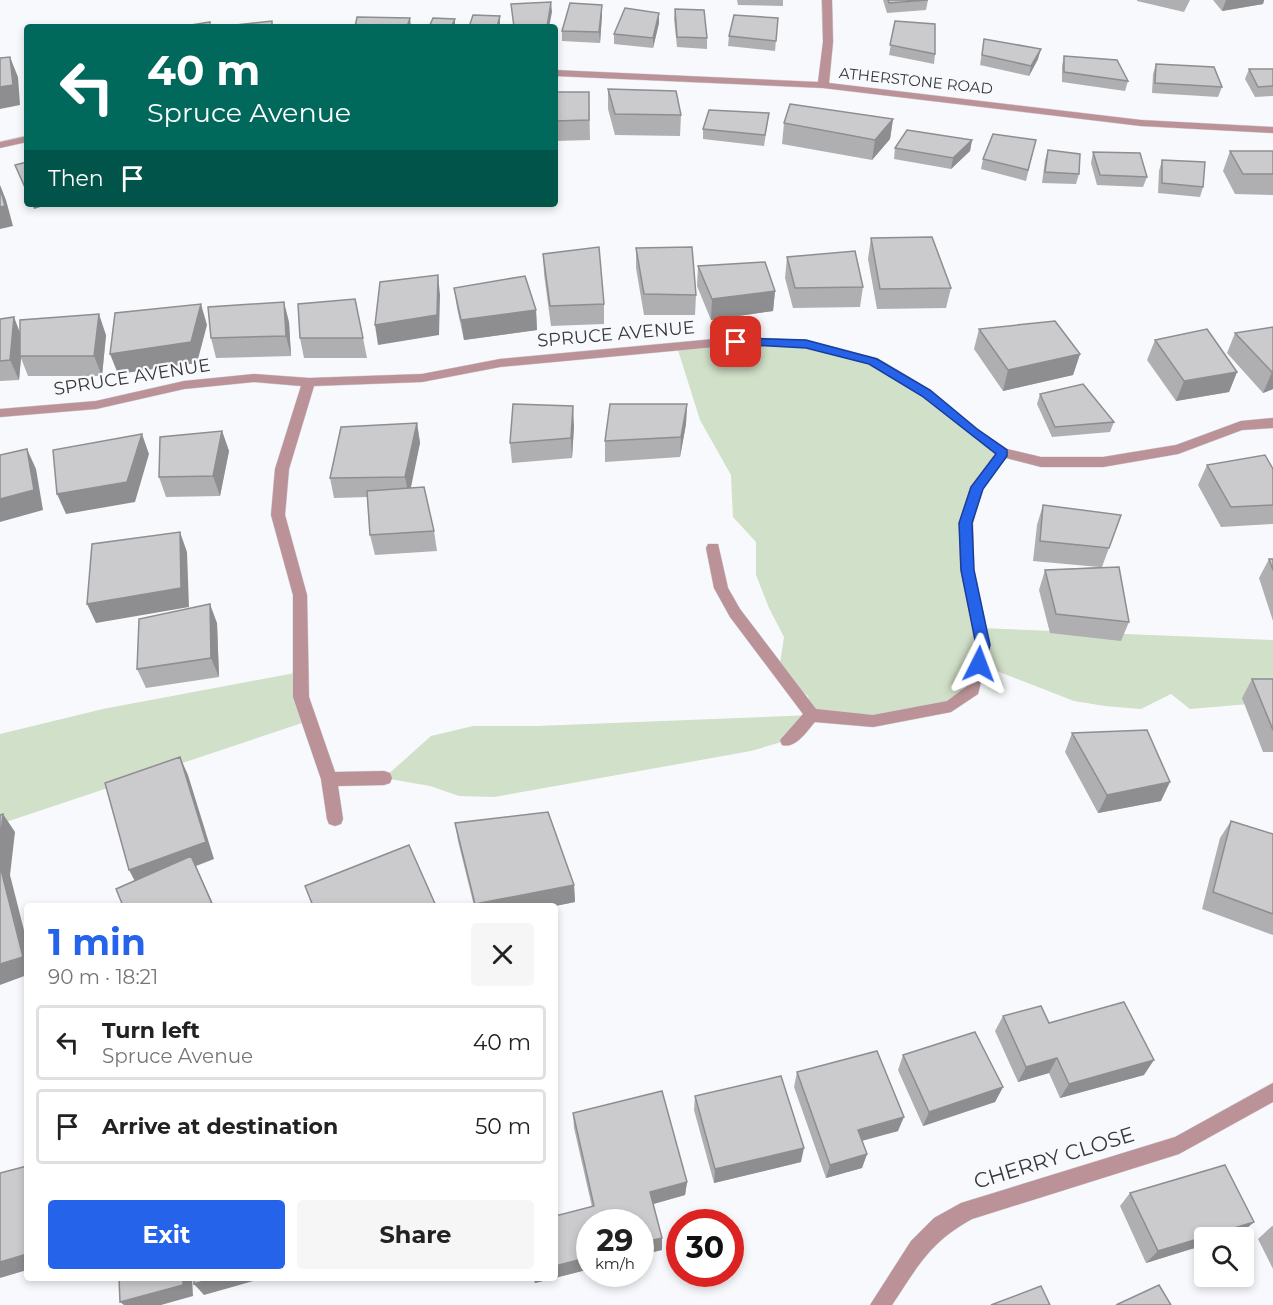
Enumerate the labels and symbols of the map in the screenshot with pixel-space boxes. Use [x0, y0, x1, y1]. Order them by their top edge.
street label: ATHERSTONE ROAD [838, 63, 994, 98]
street label: SPRUCE AVENUE [536, 316, 696, 352]
pin [710, 316, 761, 367]
street label: SPRUCE AVENUE [52, 354, 212, 400]
position arrow [947, 632, 1011, 696]
street label: CHERRY CLOSE [971, 1121, 1137, 1194]
speed limit sign: 30 [666, 1209, 744, 1287]

